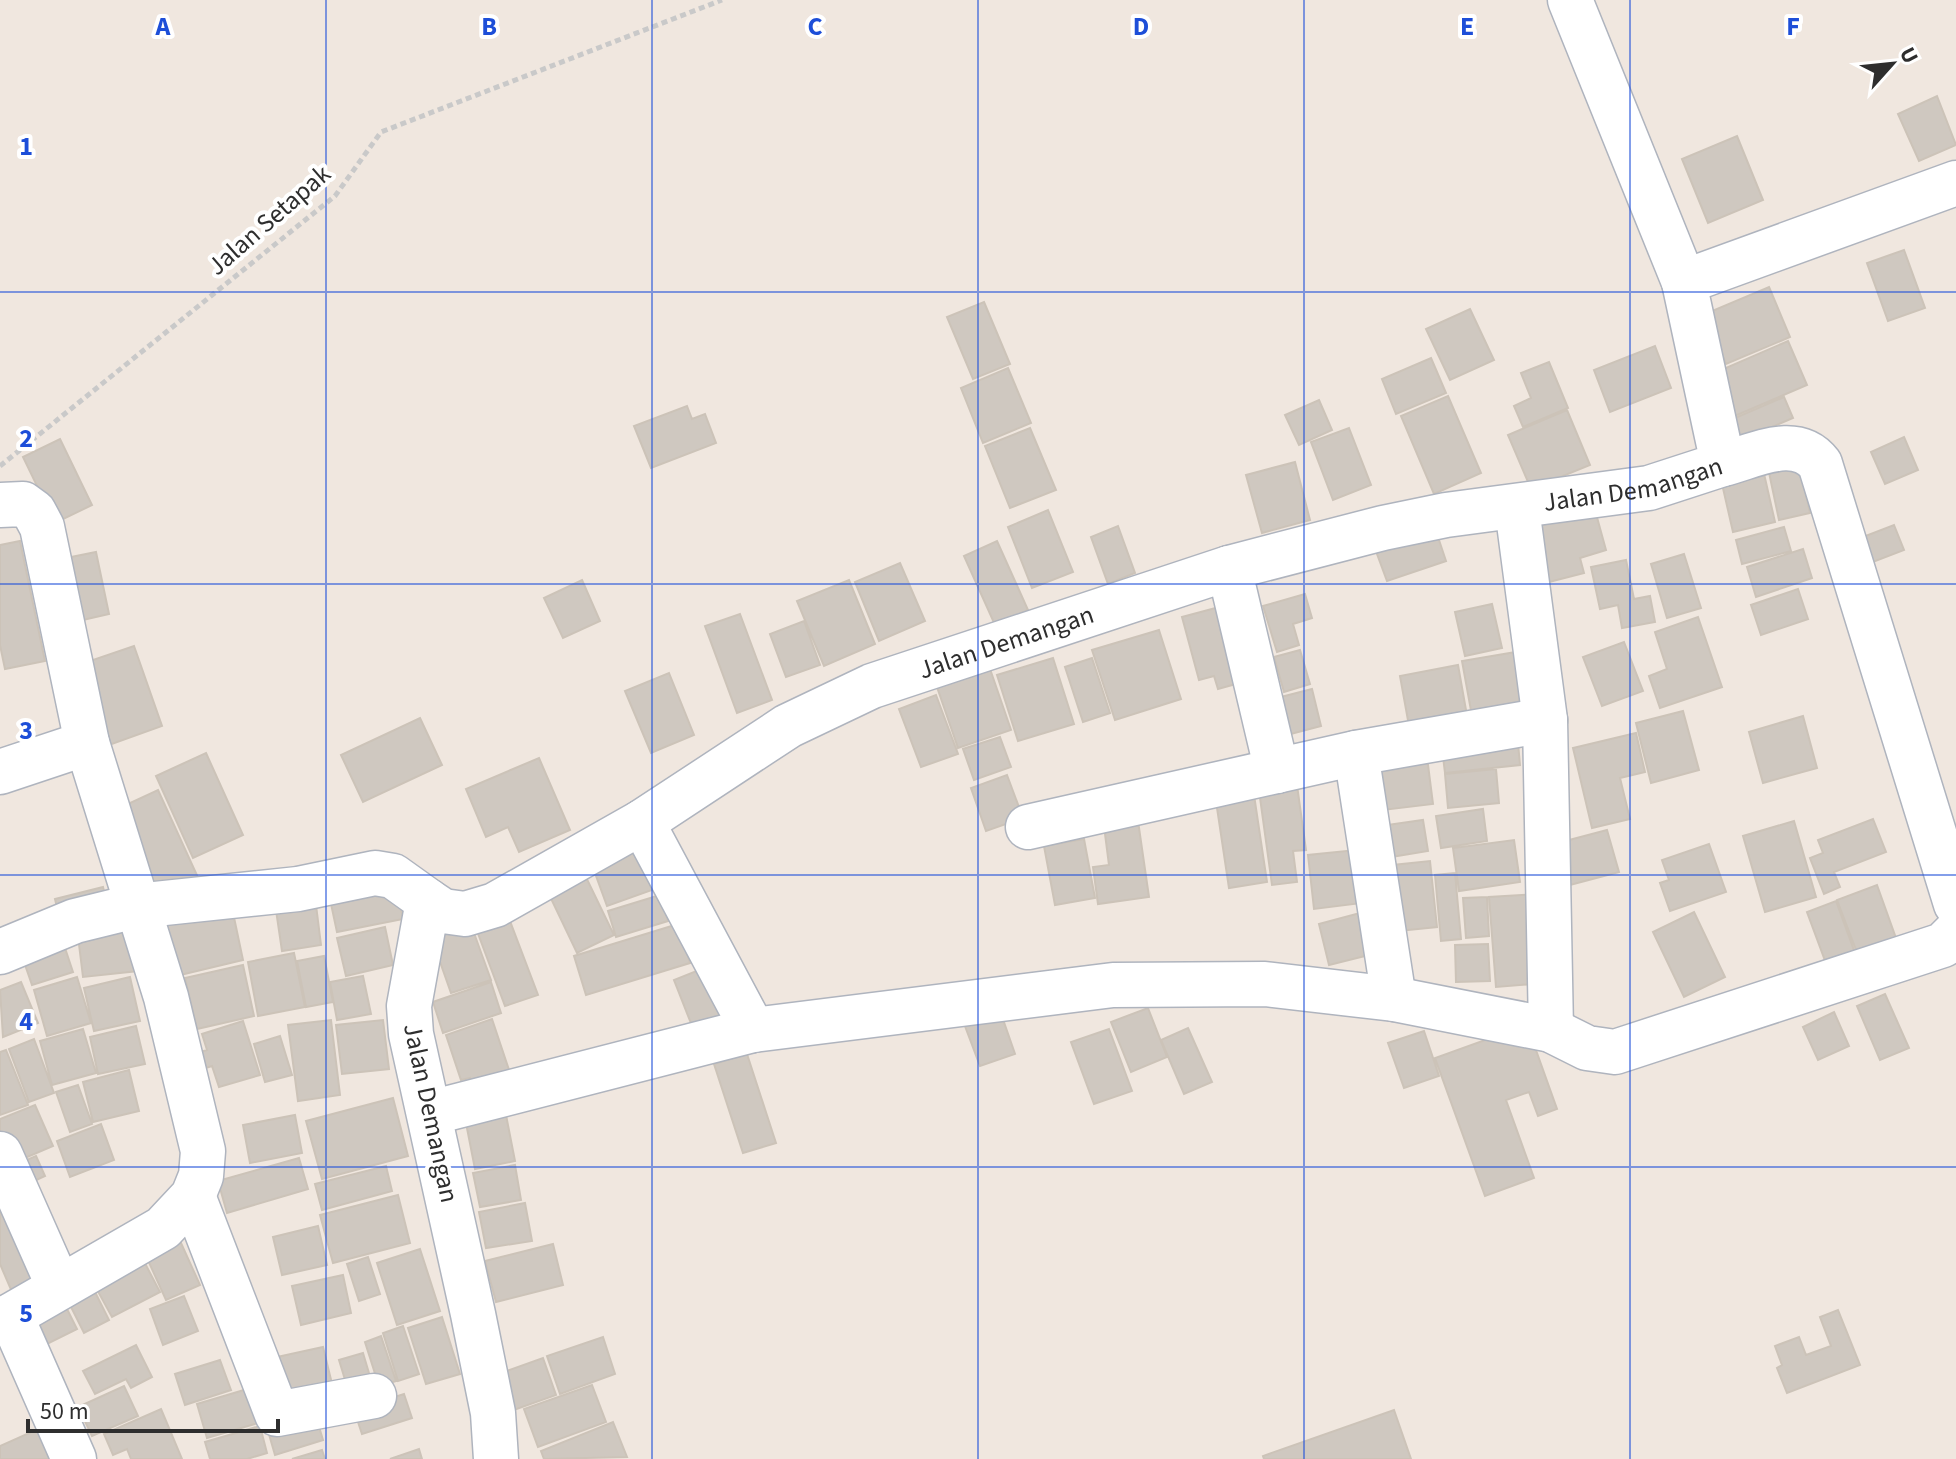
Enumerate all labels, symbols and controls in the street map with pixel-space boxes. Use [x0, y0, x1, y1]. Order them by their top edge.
text: A [155, 8, 172, 45]
text: B [481, 8, 497, 45]
text: C [807, 8, 823, 45]
text: D [1133, 8, 1149, 45]
text: E [1460, 8, 1474, 45]
text: F [1786, 8, 1800, 45]
north arrow [1852, 24, 1932, 104]
text: U [1891, 42, 1927, 69]
text: 1 [19, 128, 33, 165]
street label: Jalan Setapak [199, 156, 339, 284]
text: 2 [19, 420, 33, 457]
street label: Jalan Demangan [1541, 447, 1727, 520]
street label: Jalan Demangan [914, 595, 1099, 688]
text: 3 [19, 712, 33, 749]
text: 4 [19, 1003, 33, 1040]
street label: Jalan Demangan [394, 1020, 468, 1206]
text: 5 [19, 1295, 33, 1332]
scale bar [28, 1383, 278, 1433]
text: 50 m [40, 1394, 89, 1429]

